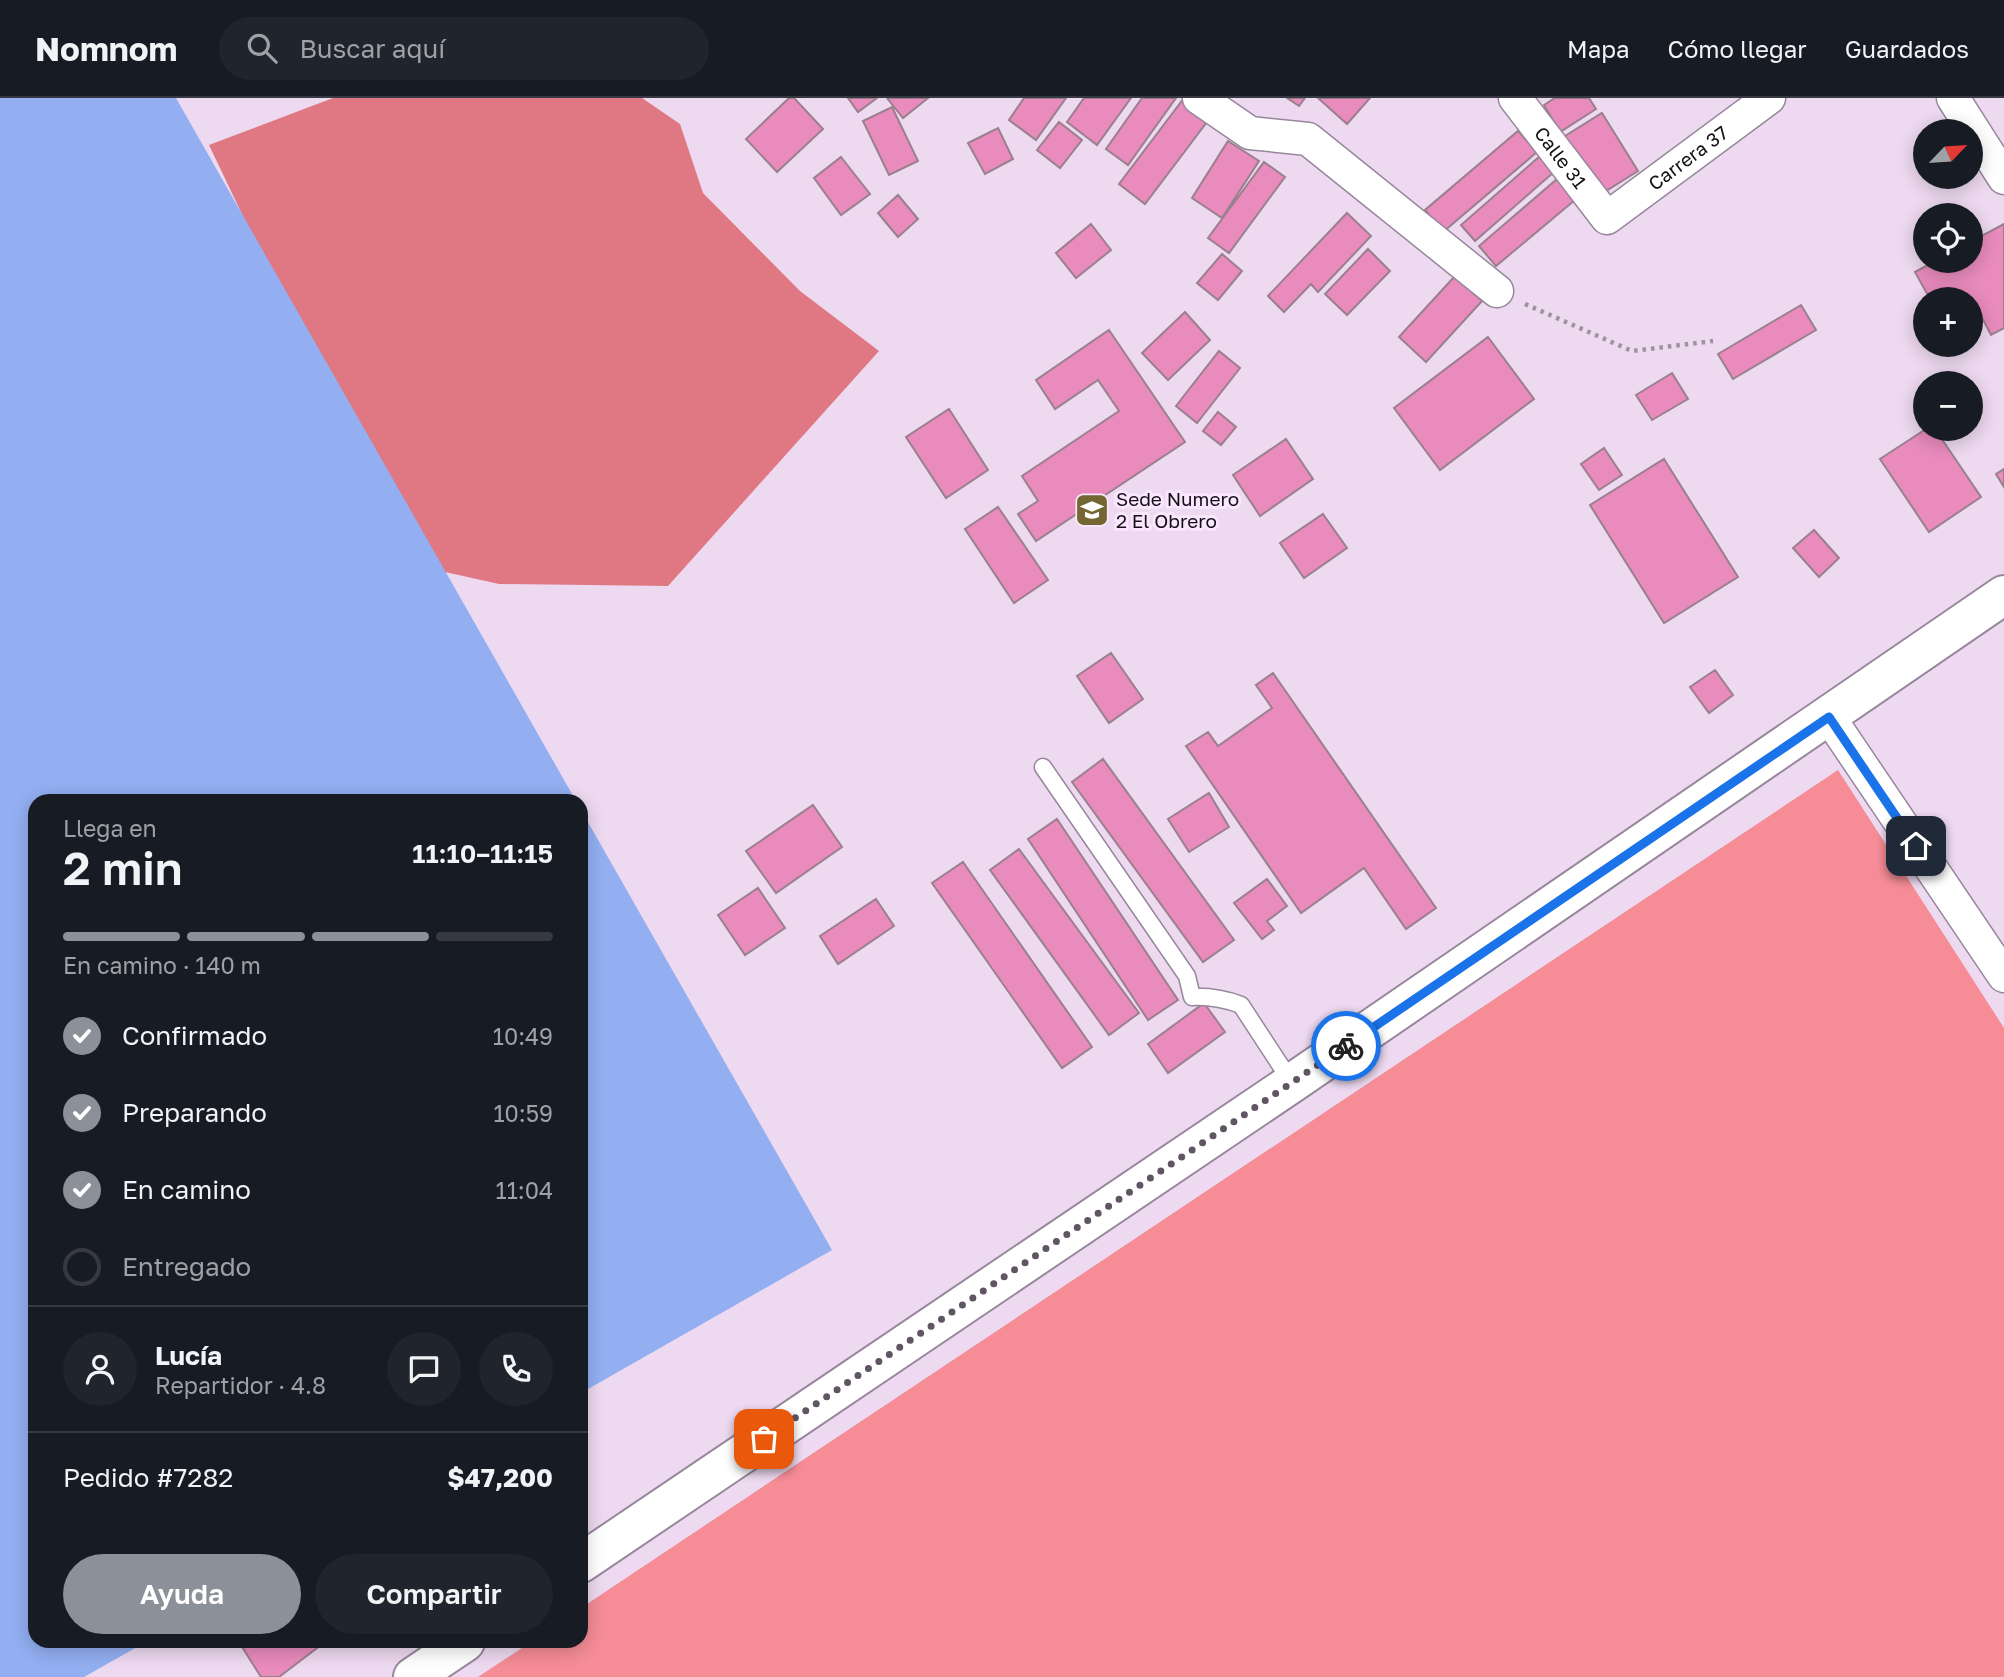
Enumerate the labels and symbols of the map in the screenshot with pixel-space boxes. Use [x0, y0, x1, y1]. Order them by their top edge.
north arrow [1913, 119, 1983, 189]
street label: Carrera 37 [1643, 121, 1732, 195]
street label: Calle 31 [1530, 122, 1592, 193]
place label: Sede Numero 2 El Obrero [1116, 487, 1239, 532]
school or university icon: Sede Numero 2 El Obrero [1073, 491, 1111, 529]
pin [1886, 816, 1946, 876]
courier [1311, 1011, 1381, 1081]
pin [734, 1409, 794, 1469]

